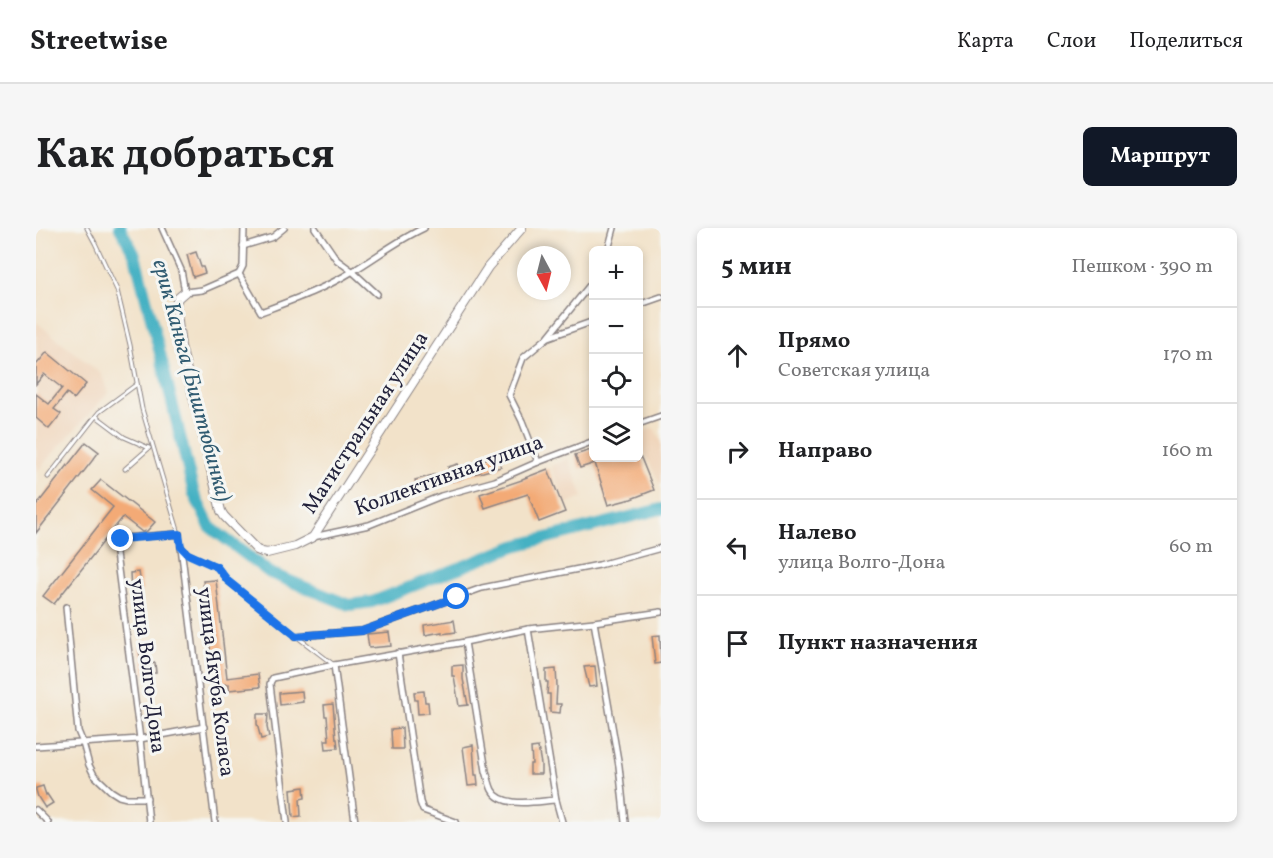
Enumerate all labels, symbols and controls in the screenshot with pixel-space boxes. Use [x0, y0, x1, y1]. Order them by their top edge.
text: Streetwise [30, 22, 168, 61]
text: Карта [957, 27, 1014, 56]
text: Слои [1047, 27, 1096, 56]
text: Поделиться [1129, 27, 1243, 56]
text: Как добраться [36, 127, 335, 186]
button: Маршрут [1083, 127, 1237, 186]
north arrow [517, 246, 571, 300]
map controls [589, 246, 643, 462]
button: + [589, 246, 643, 300]
text: 5 мин [721, 249, 792, 285]
text: Пешком · 390 m [1071, 253, 1213, 281]
water label: ерик Каньга (Биштюбинка) [144, 256, 238, 506]
button: − [589, 300, 643, 354]
street label: Магистральная улица [296, 326, 436, 520]
text: Прямо [778, 326, 850, 357]
icon: ahead [721, 339, 754, 372]
text: 170 m [1163, 341, 1213, 369]
button: locate [589, 354, 643, 408]
text: Советская улица [778, 357, 930, 385]
button: layers [589, 408, 643, 462]
street label: Коллективная улица [351, 428, 547, 524]
icon: right [721, 435, 754, 468]
text: Направо [778, 436, 872, 467]
text: 160 m [1161, 437, 1213, 465]
text: Налево [778, 518, 857, 549]
route end [107, 525, 133, 551]
icon: left [721, 531, 754, 564]
text: 60 m [1169, 533, 1213, 561]
text: улица Волго-Дона [778, 549, 945, 577]
street label: улица Волго-Дона [122, 577, 172, 755]
route start [443, 583, 469, 609]
street label: улица Якуба Коласа [189, 586, 241, 778]
icon: arrive [721, 627, 754, 660]
text: Пункт назначения [778, 628, 978, 659]

